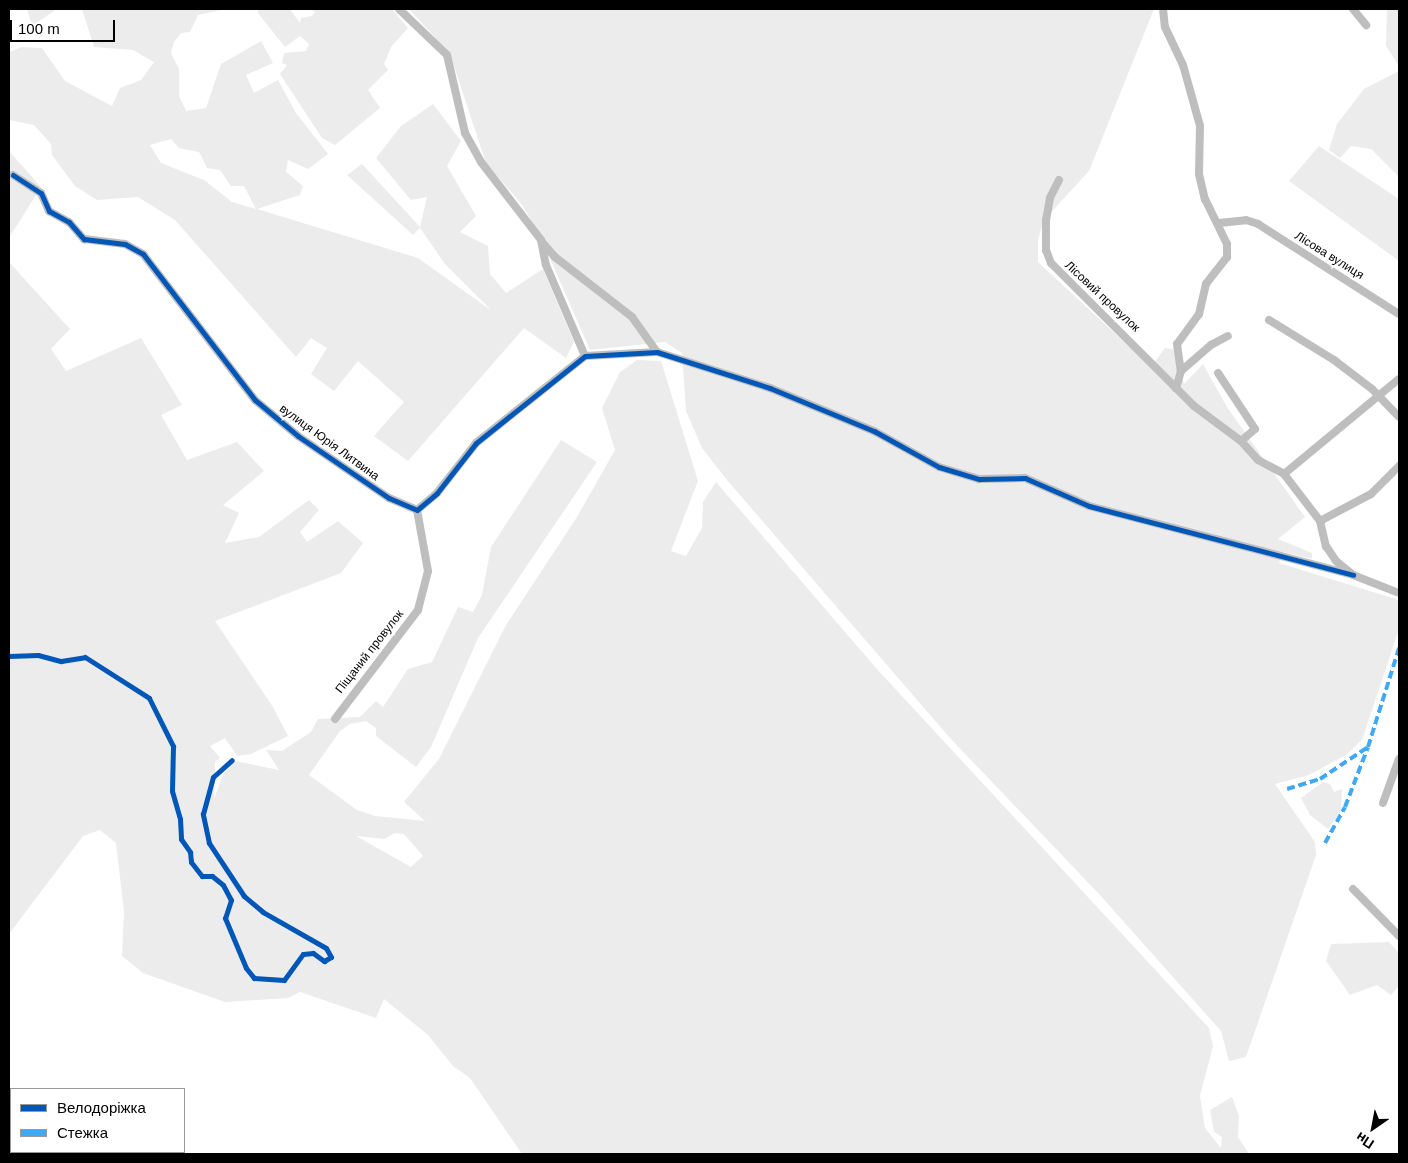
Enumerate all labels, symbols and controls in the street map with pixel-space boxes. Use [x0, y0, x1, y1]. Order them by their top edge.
scale bar [12, 10, 118, 42]
text: 100 m [18, 20, 60, 37]
street label: Лісова вулиця [1292, 229, 1366, 283]
street label: Лісовий провулок [1062, 259, 1142, 335]
street label: вулиця Юрія Литвина [276, 402, 382, 484]
street label: Піщаний провулок [333, 607, 407, 697]
legend [10, 1088, 185, 1153]
text: Велодоріжка [57, 1099, 146, 1116]
north arrow [1348, 1103, 1398, 1153]
text: Стежка [57, 1124, 108, 1141]
text: Пн [1353, 1129, 1377, 1152]

